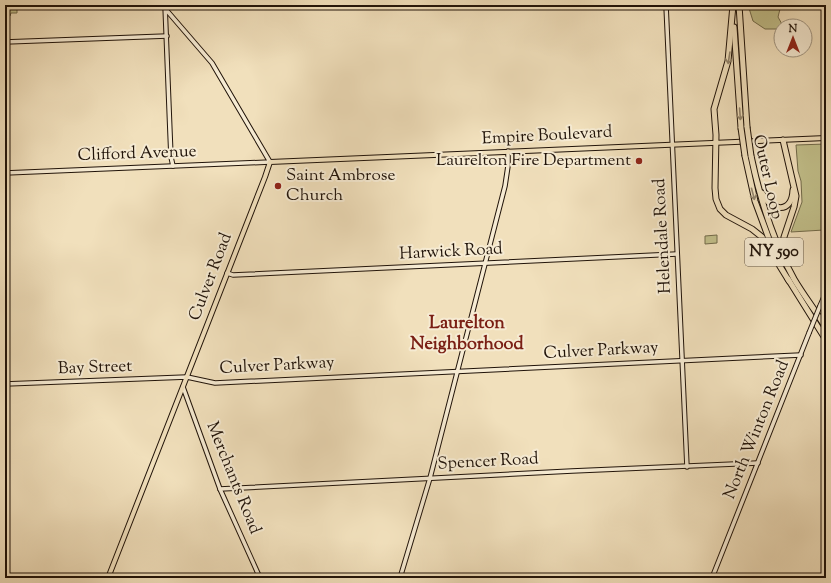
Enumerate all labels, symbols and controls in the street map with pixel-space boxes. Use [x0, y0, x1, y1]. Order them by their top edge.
north arrow [773, 18, 813, 58]
text: N [788, 21, 798, 37]
one-way arrow [724, 51, 732, 64]
one-way arrow [736, 107, 743, 120]
street label: Empire Boulevard [481, 121, 613, 151]
street label: Outer Loop [746, 132, 788, 222]
street label: Clifford Avenue [77, 140, 197, 168]
place label: Laurelton Fire Department [436, 149, 631, 173]
marker: Laurelton Fire Department [634, 156, 644, 166]
place label: Saint Ambrose Church [286, 164, 395, 208]
street label: Helendale Road [648, 177, 678, 294]
marker: Saint Ambrose Church [273, 181, 283, 191]
one-way arrow [750, 187, 757, 200]
street label: Culver Road [183, 229, 239, 324]
street label: Harwick Road [399, 237, 504, 267]
road number: NY 590 [745, 238, 803, 266]
district label: Laurelton Neighborhood [410, 311, 524, 358]
street label: Culver Parkway [543, 336, 660, 366]
street label: Culver Parkway [219, 351, 336, 381]
street label: Bay Street [57, 355, 133, 381]
street label: North Winton Road [718, 357, 796, 503]
street label: Merchants Road [200, 418, 267, 538]
street label: Spencer Road [437, 447, 540, 477]

